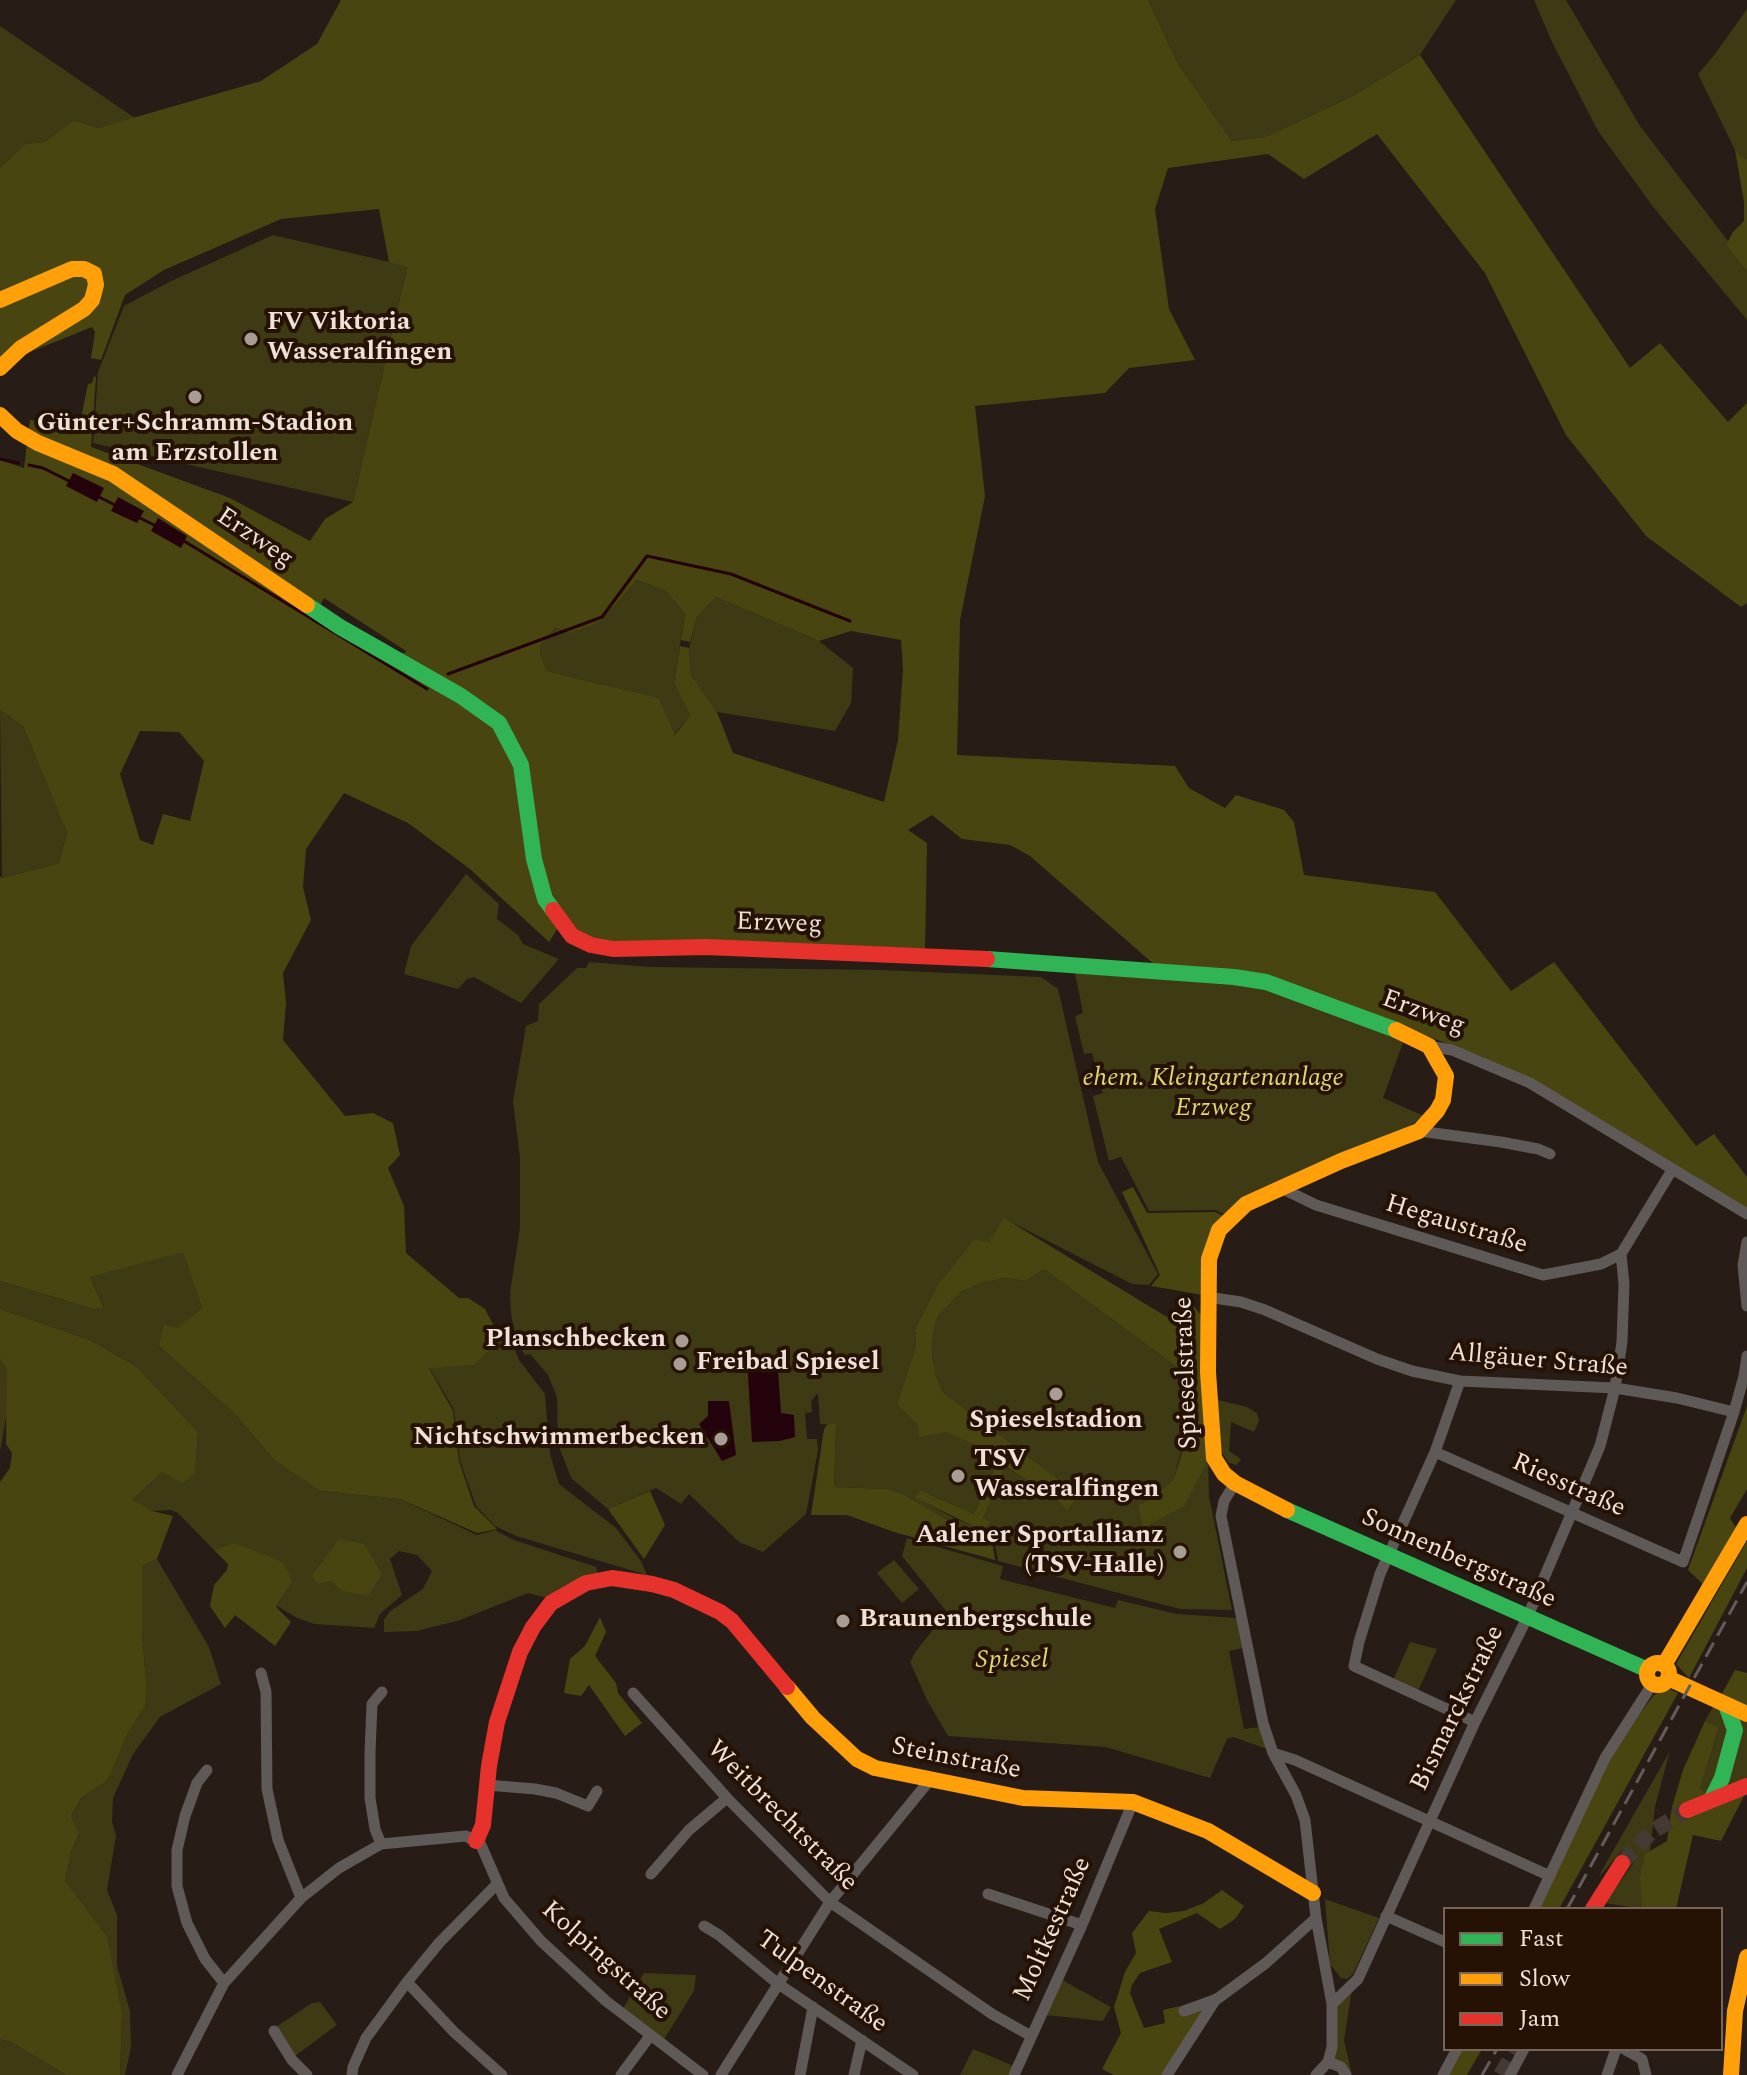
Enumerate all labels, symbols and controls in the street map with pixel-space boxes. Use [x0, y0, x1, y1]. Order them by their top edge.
place label: FV Viktoria Wasseralfingen [267, 308, 452, 370]
marker: FV Viktoria Wasseralfingen [242, 330, 260, 348]
marker: Günter+Schramm-Stadion am Erzstollen [186, 388, 204, 406]
place label: Günter+Schramm-Stadion am Erzstollen [37, 409, 353, 470]
street label: Erzweg [210, 502, 298, 576]
street label: Erzweg [735, 908, 823, 942]
street label: Erzweg [1377, 985, 1469, 1043]
park label: ehem. Kleingartenanlage Erzweg [1082, 1064, 1344, 1126]
street label: Hegaustraße [1381, 1190, 1531, 1262]
street label: Spieselstraße [1170, 1296, 1206, 1450]
place label: Planschbecken [485, 1325, 666, 1357]
marker: Planschbecken [673, 1332, 691, 1350]
street label: Allgäuer Straße [1447, 1339, 1629, 1385]
place label: Freibad Spiesel [696, 1348, 879, 1380]
marker: Freibad Spiesel [671, 1355, 689, 1373]
marker: Spieselstadion [1047, 1385, 1065, 1403]
place label: Spieselstadion [969, 1406, 1143, 1438]
place label: Nichtschwimmerbecken [413, 1423, 705, 1455]
marker: Nichtschwimmerbecken [712, 1430, 730, 1448]
place label: TSV Wasseralfingen [974, 1445, 1159, 1506]
street label: Riesstraße [1506, 1448, 1630, 1526]
marker: TSV Wasseralfingen [949, 1467, 967, 1485]
street label: Sonnenbergstraße [1356, 1503, 1560, 1617]
place label: Aalener Sportallianz (TSV-Halle) [915, 1521, 1164, 1582]
marker: Aalener Sportallianz (TSV-Halle) [1171, 1543, 1189, 1561]
place label: Braunenbergschule [859, 1605, 1092, 1637]
marker: Braunenbergschule [834, 1612, 852, 1630]
street label: Bismarckstraße [1405, 1621, 1513, 1797]
park label: Spiesel [976, 1646, 1048, 1678]
street label: Steinstraße [889, 1732, 1023, 1788]
street label: Weitbrechtstraße [699, 1735, 863, 1899]
street label: Moltkestraße [1008, 1853, 1100, 2007]
street label: Kolpingstraße [534, 1896, 676, 2028]
legend [1443, 1907, 1723, 2051]
text: Fast [1519, 1921, 1564, 1957]
street label: Tulpenstraße [750, 1925, 892, 2041]
text: Slow [1519, 1961, 1570, 1997]
text: Jam [1519, 2001, 1560, 2037]

